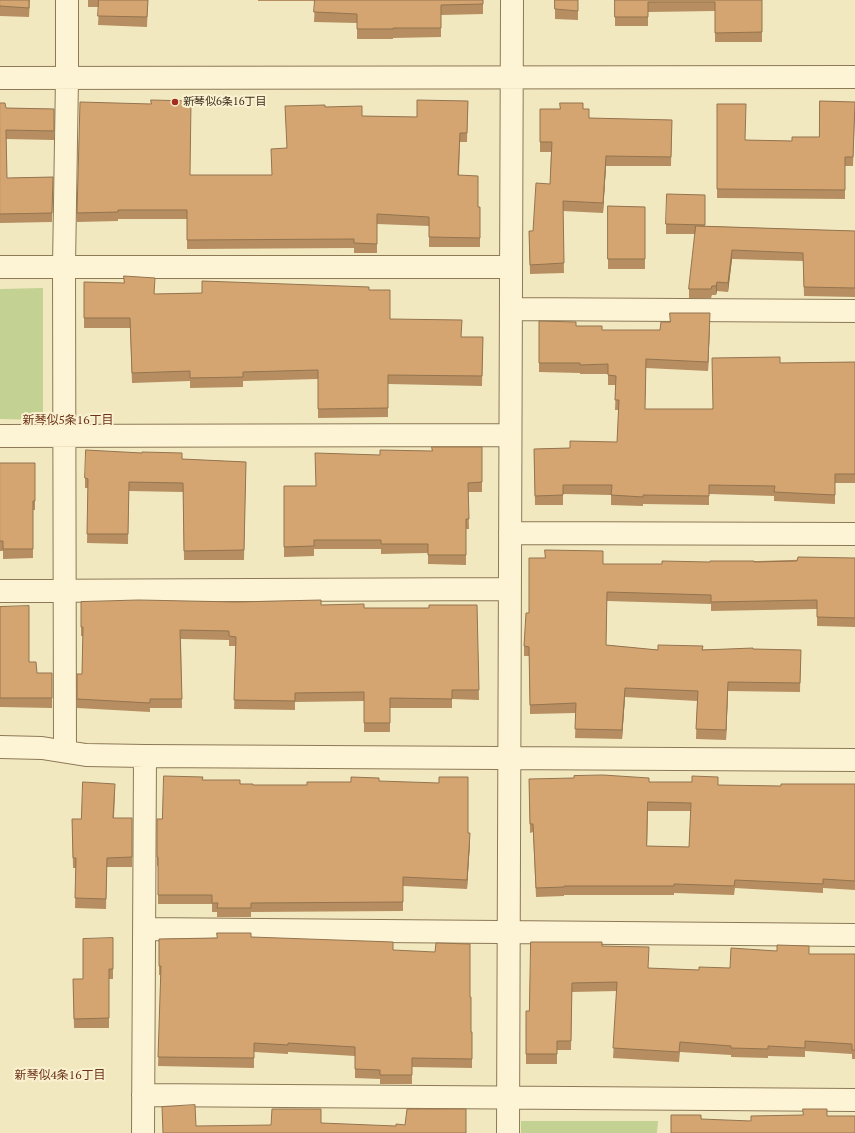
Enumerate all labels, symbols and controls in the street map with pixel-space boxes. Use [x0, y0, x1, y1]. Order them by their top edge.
place label: 新琴似6条16丁目 [183, 95, 267, 109]
marker: 新琴似6条16丁目 [170, 97, 180, 107]
district label: 新琴似5条16丁目 [22, 414, 114, 428]
district label: 新琴似4条16丁目 [14, 1069, 106, 1083]

